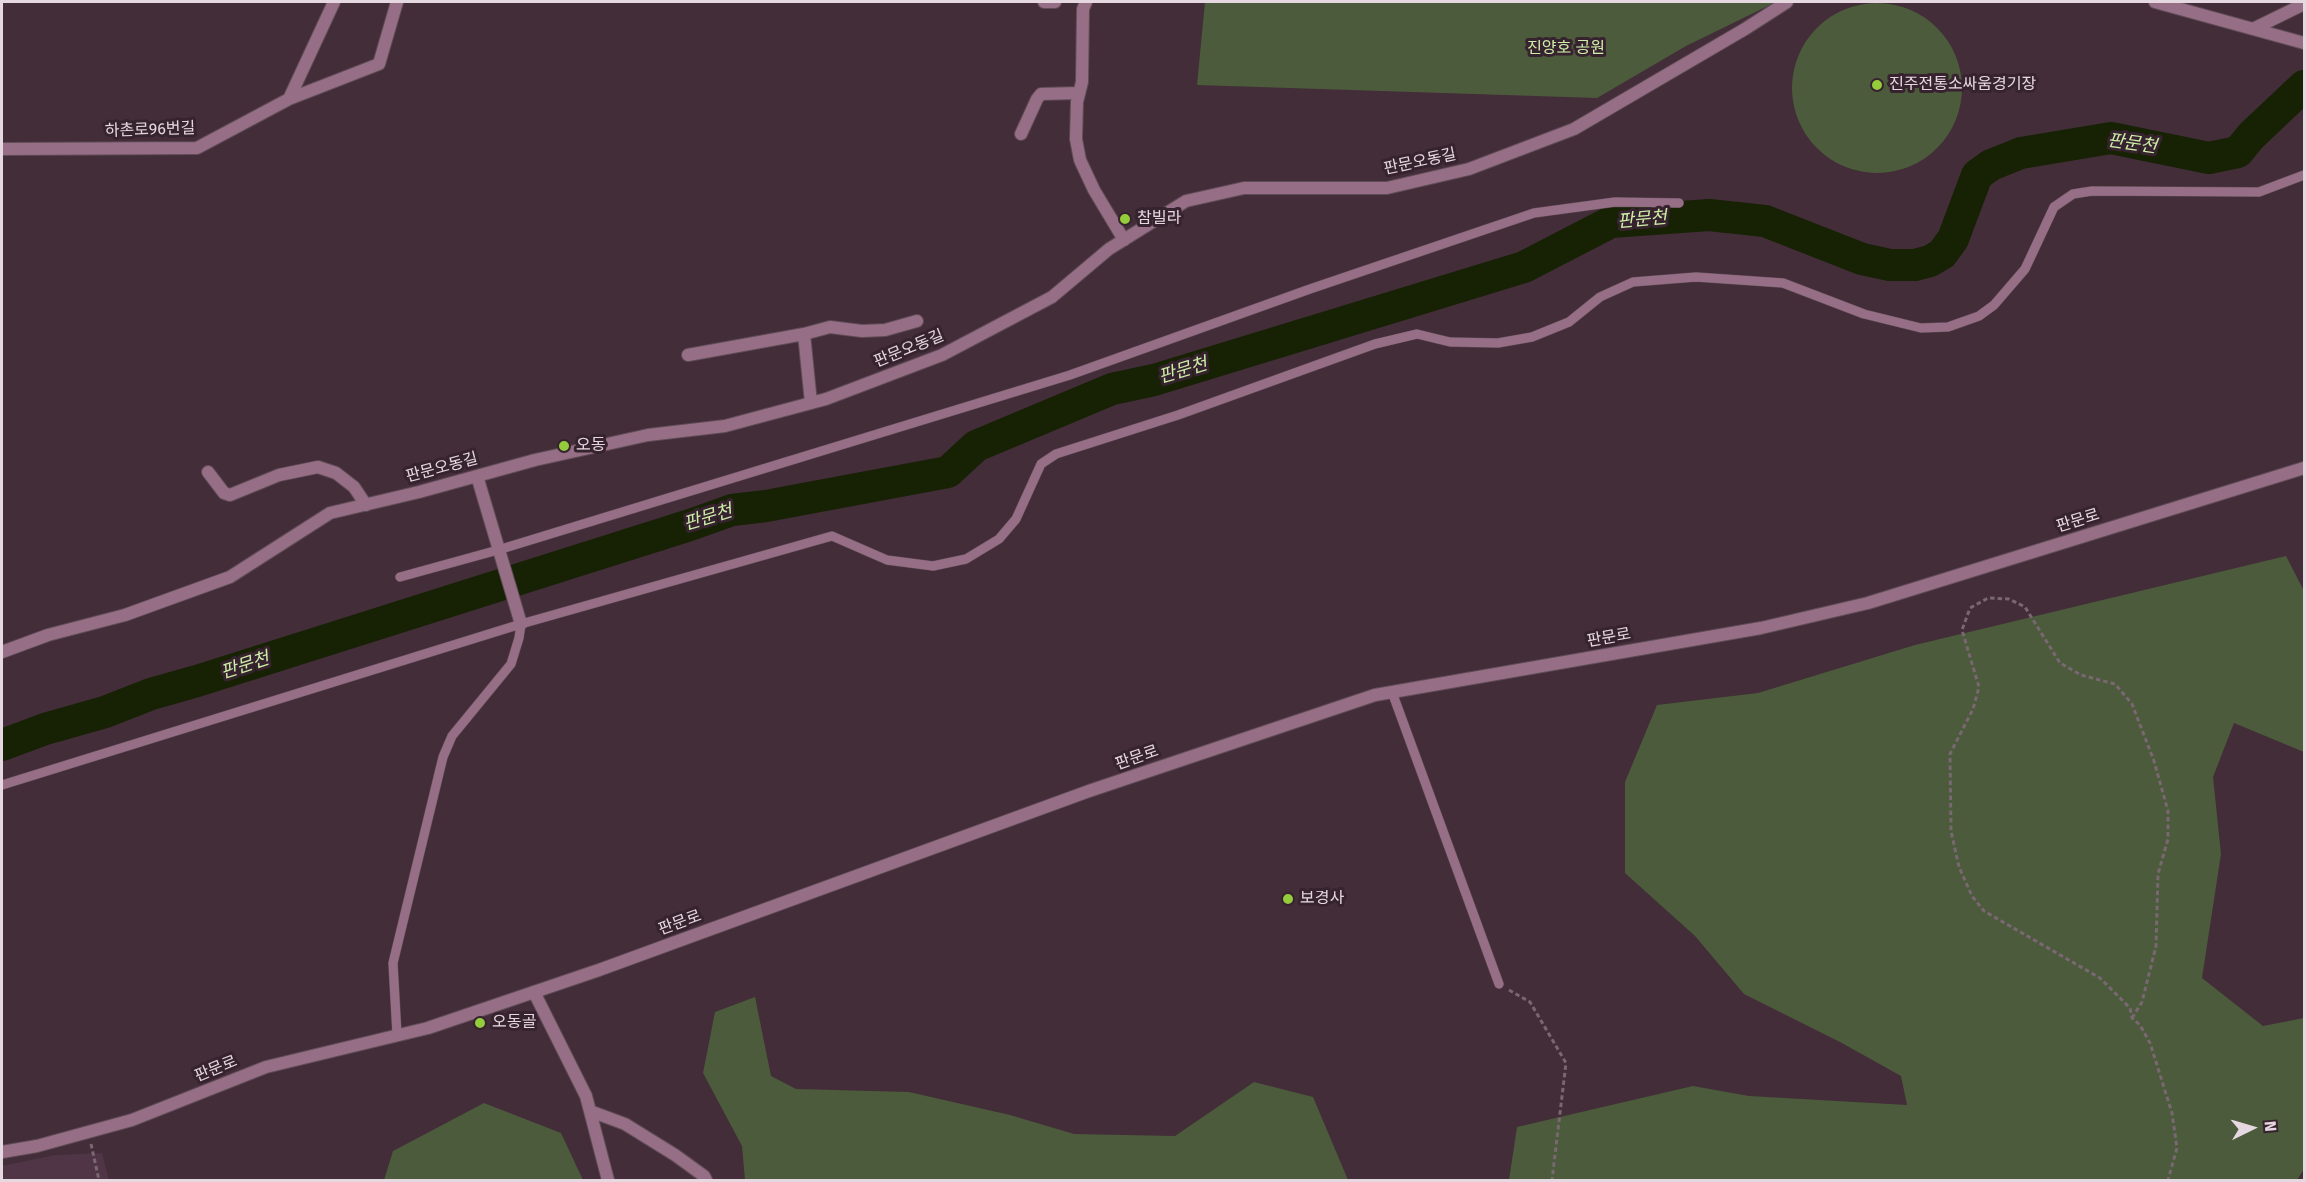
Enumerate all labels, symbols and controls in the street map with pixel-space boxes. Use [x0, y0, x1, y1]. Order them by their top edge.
park label: 진양호 공원 [1527, 39, 1605, 59]
place label: 진주전통소싸움경기장 [1889, 75, 2036, 95]
marker: 진주전통소싸움경기장 [1870, 78, 1884, 92]
street label: 하촌로96번길 [104, 119, 196, 141]
water label: 판문천 [2106, 130, 2158, 158]
street label: 판문오동길 [1382, 145, 1458, 179]
water label: 판문천 [1616, 207, 1668, 233]
place label: 참빌라 [1137, 209, 1181, 229]
marker: 참빌라 [1118, 212, 1132, 226]
street label: 판문오동길 [871, 326, 947, 372]
water label: 판문천 [1156, 353, 1210, 389]
place label: 오동 [576, 436, 605, 456]
marker: 오동 [557, 439, 571, 453]
street label: 판문오동길 [404, 449, 480, 487]
water label: 판문천 [681, 500, 735, 536]
street label: 판문로 [2054, 505, 2102, 537]
street label: 판문로 [1586, 625, 1632, 651]
water label: 판문천 [218, 648, 272, 684]
street label: 판문로 [1113, 742, 1161, 774]
place label: 보경사 [1300, 889, 1344, 909]
marker: 보경사 [1281, 892, 1295, 906]
street label: 판문로 [656, 906, 704, 940]
place label: 오동골 [492, 1013, 536, 1033]
marker: 오동골 [473, 1016, 487, 1030]
street label: 판문로 [192, 1052, 240, 1086]
north arrow [2222, 1098, 2282, 1158]
text: N [2261, 1120, 2280, 1132]

